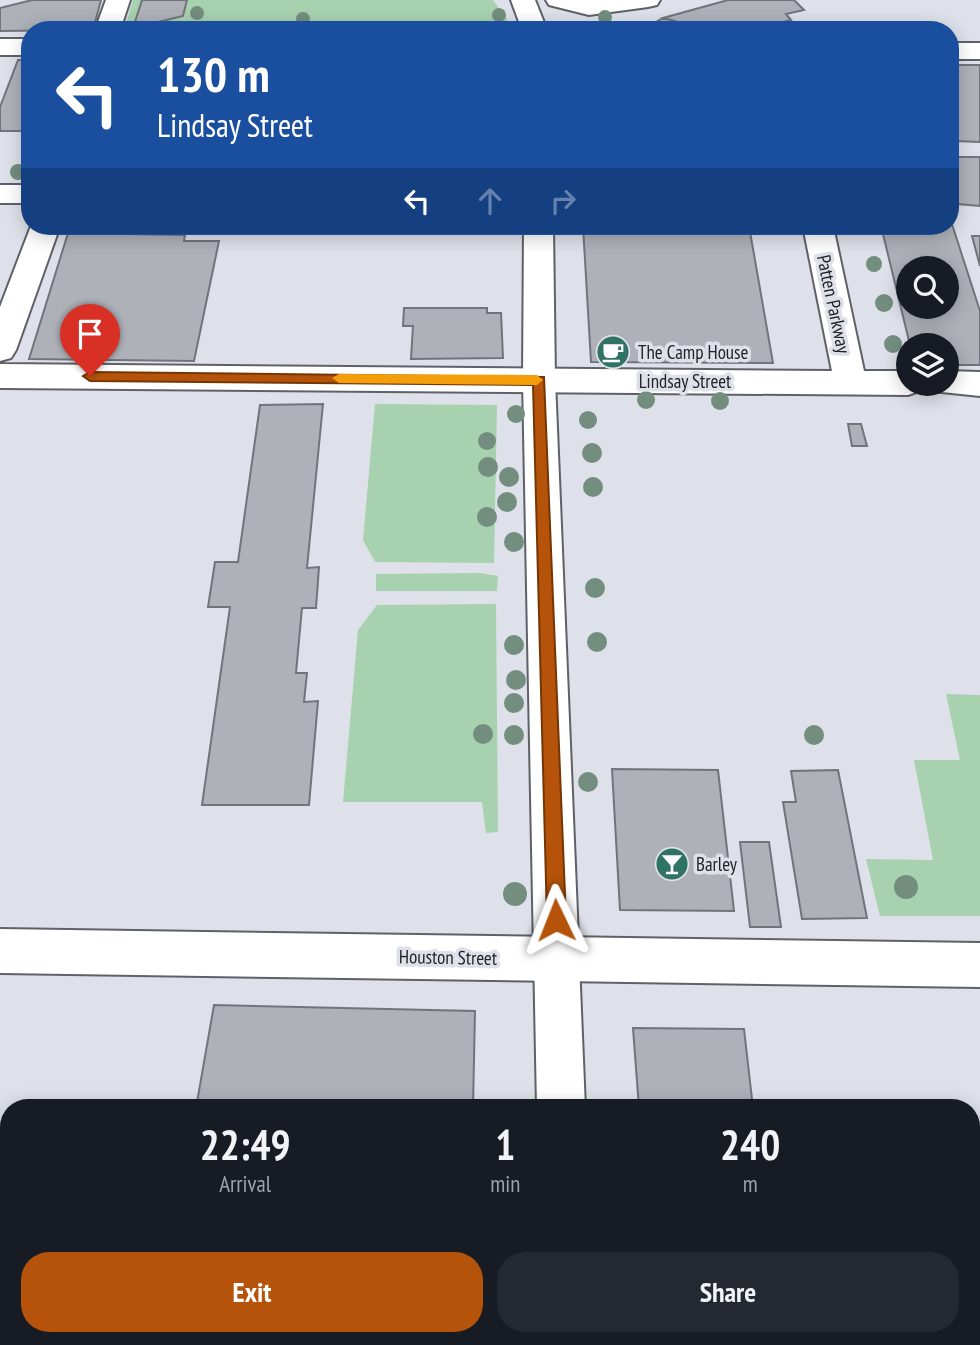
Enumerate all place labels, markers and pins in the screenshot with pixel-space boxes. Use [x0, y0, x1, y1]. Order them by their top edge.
pin [60, 304, 120, 376]
cafe icon: The Camp House [594, 333, 632, 371]
place label: The Camp House [638, 340, 749, 364]
bar icon: Barley [653, 845, 691, 883]
place label: Barley [696, 852, 738, 876]

